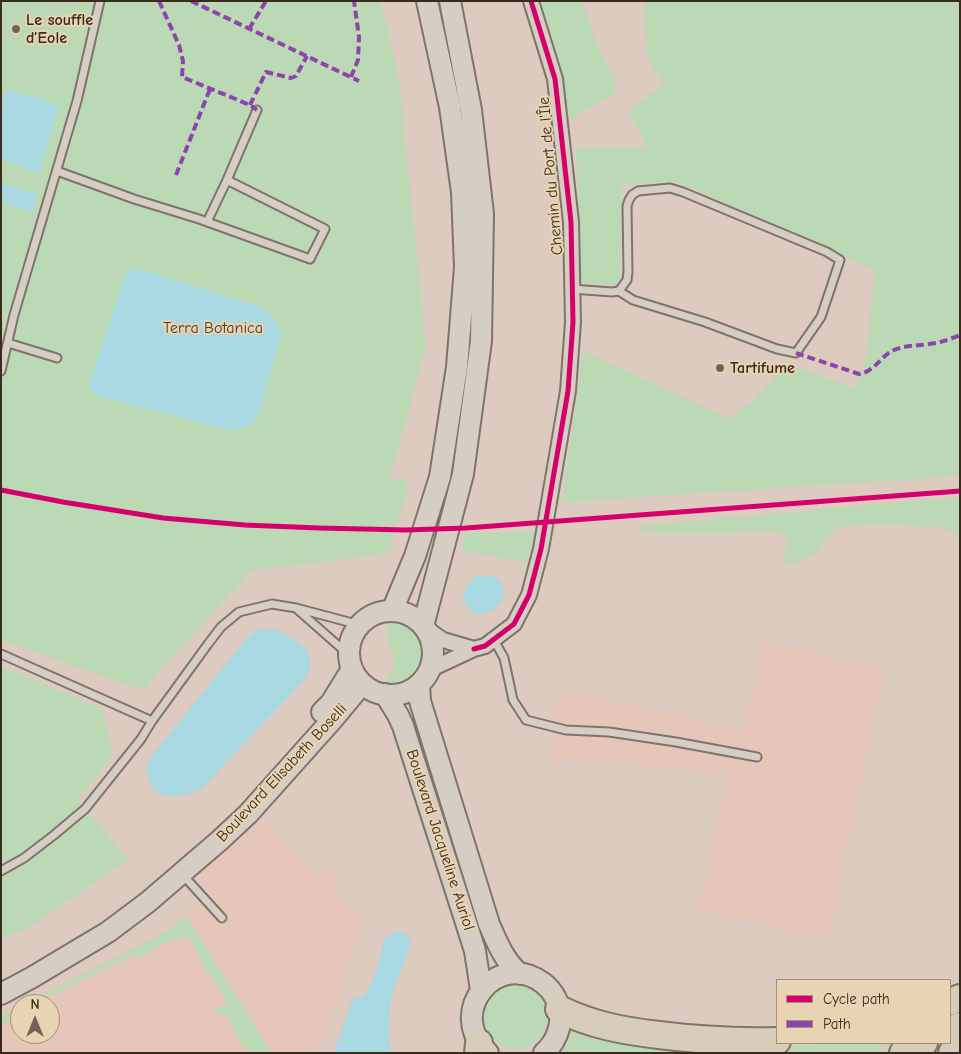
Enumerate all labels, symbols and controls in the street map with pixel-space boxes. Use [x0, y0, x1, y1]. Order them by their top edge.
place label: Le souffle d’Eole [26, 10, 93, 48]
marker: Le souffle d’Eole [10, 23, 22, 35]
street label: Chemin du Port de l'Île [535, 96, 567, 256]
park label: Terra Botanica [163, 318, 263, 338]
place label: Tartifume [730, 358, 795, 378]
marker: Tartifume [714, 362, 726, 374]
street label: Boulevard Elisabeth Boselli [213, 700, 351, 846]
street label: Boulevard Jacqueline Auriol [402, 747, 478, 933]
legend [776, 979, 951, 1044]
text: Cycle path [823, 990, 890, 1008]
north arrow [10, 994, 60, 1044]
text: N [30, 996, 40, 1013]
text: Path [823, 1015, 851, 1033]

